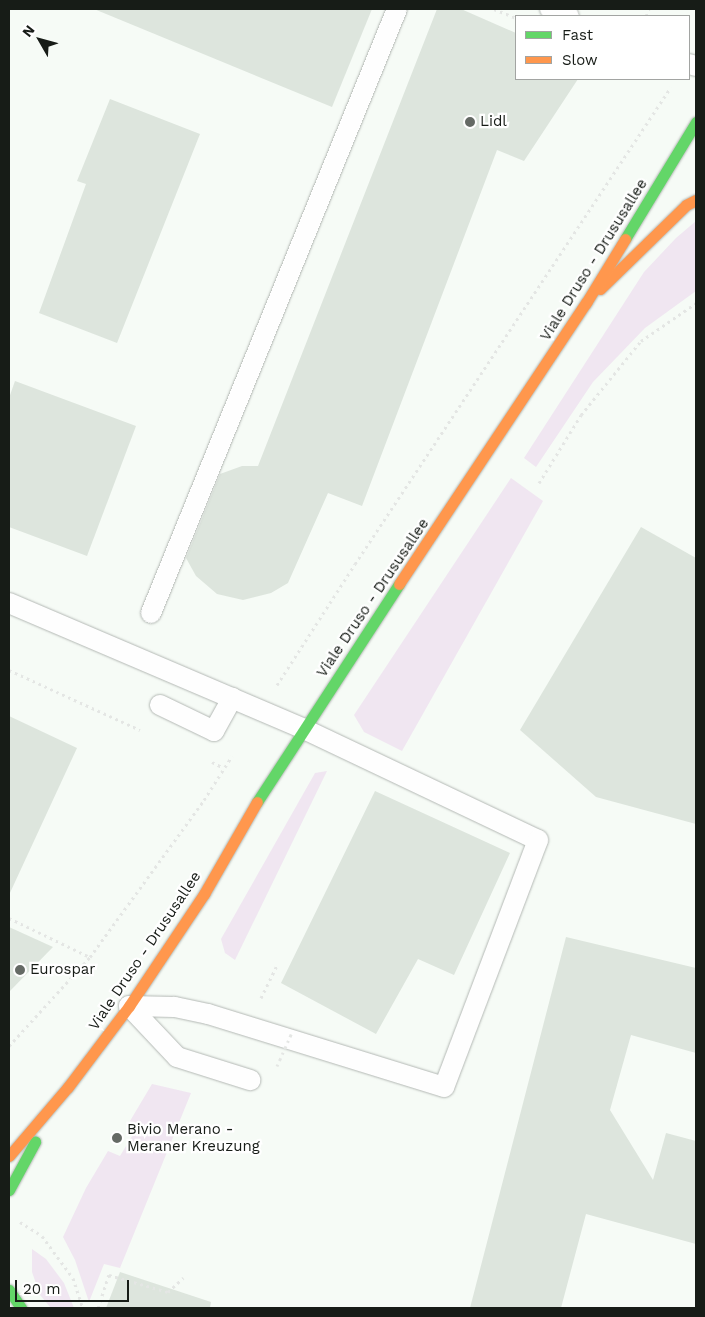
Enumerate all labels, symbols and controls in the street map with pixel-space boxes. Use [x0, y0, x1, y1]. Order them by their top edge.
north arrow [15, 15, 65, 65]
legend [515, 15, 690, 80]
text: N [19, 22, 38, 40]
text: Fast [562, 26, 593, 44]
text: Slow [562, 51, 598, 69]
place label: Lidl [480, 113, 507, 131]
marker: Lidl [464, 116, 476, 128]
street label: Viale Druso - Drususallee [537, 176, 651, 344]
street label: Viale Druso - Drususallee [313, 515, 433, 681]
street label: Viale Druso - Drususallee [85, 868, 205, 1034]
place label: Eurospar [30, 961, 95, 979]
marker: Eurospar [14, 964, 26, 976]
place label: Bivio Merano - Meraner Kreuzung [127, 1120, 260, 1155]
marker: Bivio Merano - Meraner Kreuzung [111, 1132, 123, 1144]
scale bar [18, 1270, 131, 1302]
text: 20 m [23, 1280, 61, 1298]

